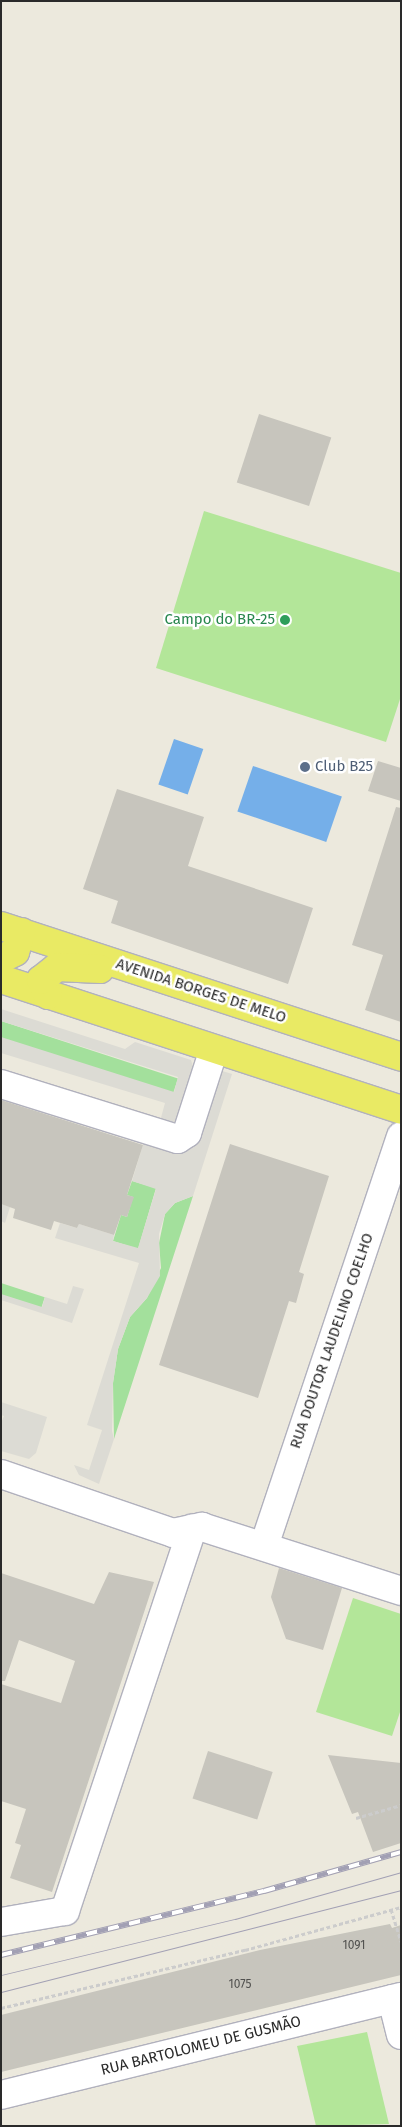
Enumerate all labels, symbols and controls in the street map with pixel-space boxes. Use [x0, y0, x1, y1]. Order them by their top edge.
place label: Campo do BR-25 [164, 611, 275, 629]
marker: Campo do BR-25 [279, 614, 291, 626]
place label: Club B25 [315, 758, 373, 776]
marker: Club B25 [299, 761, 311, 773]
street label: AVENIDA BORGES DE MELO [114, 955, 288, 1027]
street label: RUA DOUTOR LAUDELINO COELHO [287, 1231, 377, 1451]
house number: 1091 [342, 1939, 366, 1953]
house number: 1075 [229, 1978, 251, 1992]
street label: RUA BARTOLOMEU DE GUSMÃO [99, 2012, 303, 2080]

